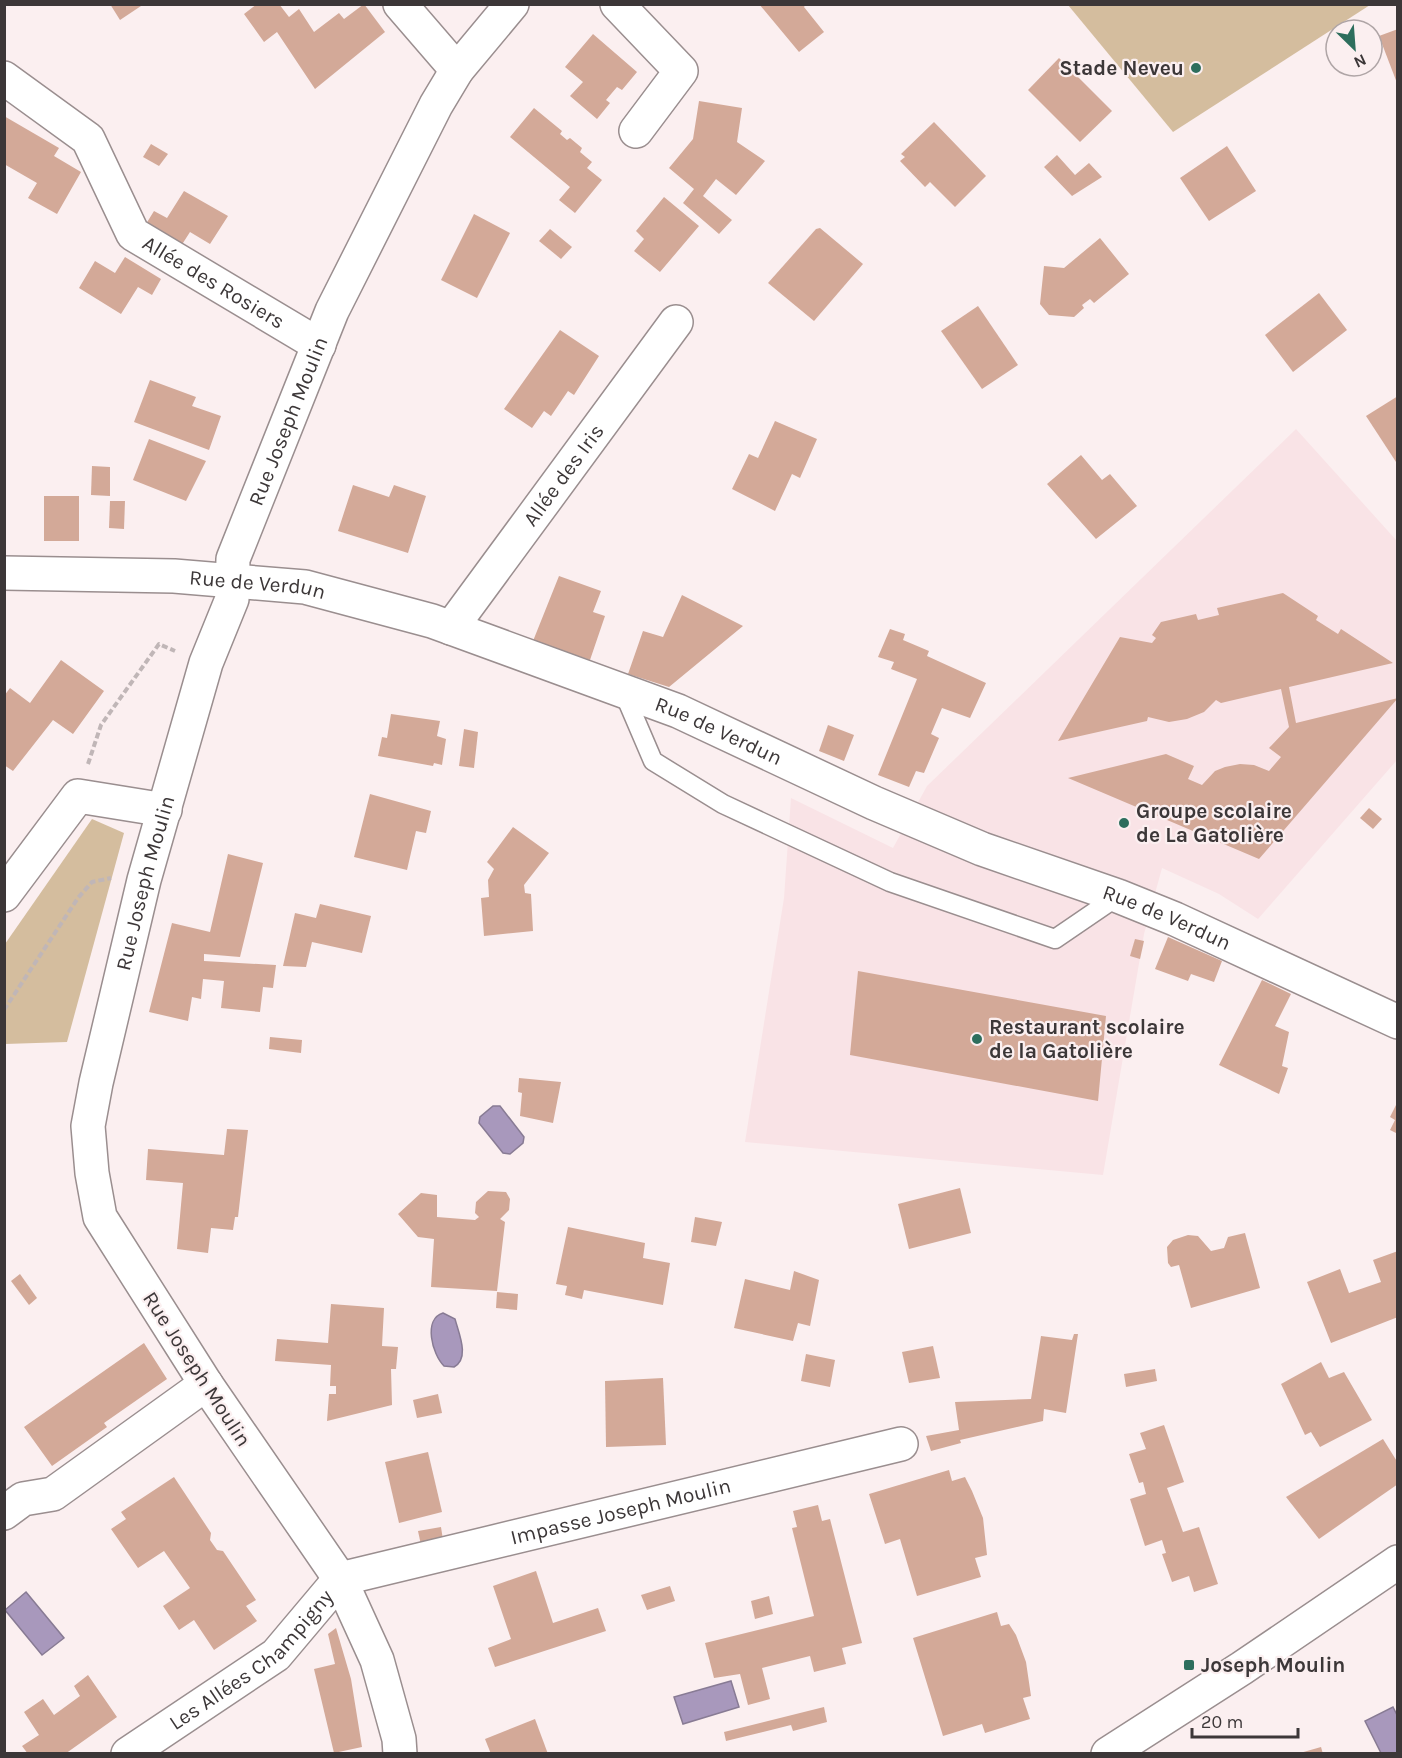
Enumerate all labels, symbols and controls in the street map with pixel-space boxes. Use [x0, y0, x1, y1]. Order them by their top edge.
north arrow [1324, 18, 1384, 78]
text: N [1351, 50, 1369, 72]
place label: Stade Neveu [1059, 56, 1184, 80]
marker: Stade Neveu [1189, 61, 1203, 75]
street label: Allée des Rosiers [139, 231, 289, 334]
street label: Rue Joseph Moulin [244, 333, 333, 509]
street label: Allée des Iris [518, 419, 609, 531]
street label: Rue de Verdun [188, 565, 328, 604]
street label: Rue de Verdun [652, 692, 786, 770]
street label: Rue Joseph Moulin [111, 793, 180, 973]
place label: Groupe scolaire de La Gatolière [1136, 799, 1292, 847]
marker: Groupe scolaire de La Gatolière [1117, 816, 1131, 830]
street label: Rue de Verdun [1100, 880, 1235, 955]
place label: Restaurant scolaire de la Gatolière [989, 1015, 1185, 1063]
marker: Restaurant scolaire de la Gatolière [970, 1032, 984, 1046]
street label: Rue Joseph Moulin [138, 1287, 256, 1451]
street label: Impasse Joseph Moulin [508, 1473, 733, 1550]
street label: Les Allées Champigny [165, 1584, 338, 1735]
place label: Joseph Moulin [1201, 1653, 1345, 1677]
marker: Joseph Moulin [1182, 1658, 1196, 1672]
scale bar [1192, 1701, 1298, 1739]
text: 20 m [1201, 1711, 1243, 1733]

